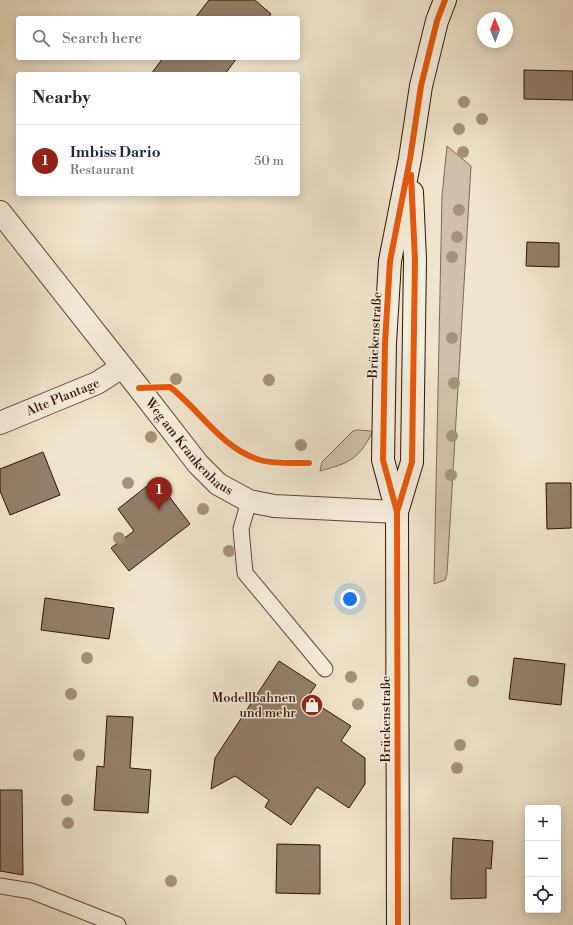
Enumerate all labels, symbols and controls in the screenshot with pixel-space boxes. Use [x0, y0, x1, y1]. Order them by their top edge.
north arrow [477, 12, 513, 48]
search box [16, 16, 300, 60]
icon: search [30, 27, 52, 49]
text: Search here [62, 29, 142, 48]
text: Nearby [32, 87, 91, 109]
text: Imbiss Dario [70, 143, 160, 162]
text: 1 [42, 153, 48, 169]
text: 50 m [254, 153, 284, 169]
text: Restaurant [70, 162, 135, 178]
street label: Brückenstraße [365, 291, 385, 380]
street label: Alte Plantage [23, 375, 102, 420]
street label: Weg am Krankenhaus [141, 394, 236, 499]
pin: 1 [146, 477, 172, 510]
your location [340, 589, 360, 609]
street label: Brückenstraße [378, 675, 394, 763]
place label: Modellbahnen und mehr [212, 690, 296, 721]
shop icon: Modellbahnen und mehr [299, 692, 325, 718]
map controls [525, 805, 561, 913]
button: + [525, 805, 561, 841]
button: − [525, 841, 561, 877]
button: locate [525, 877, 561, 913]

